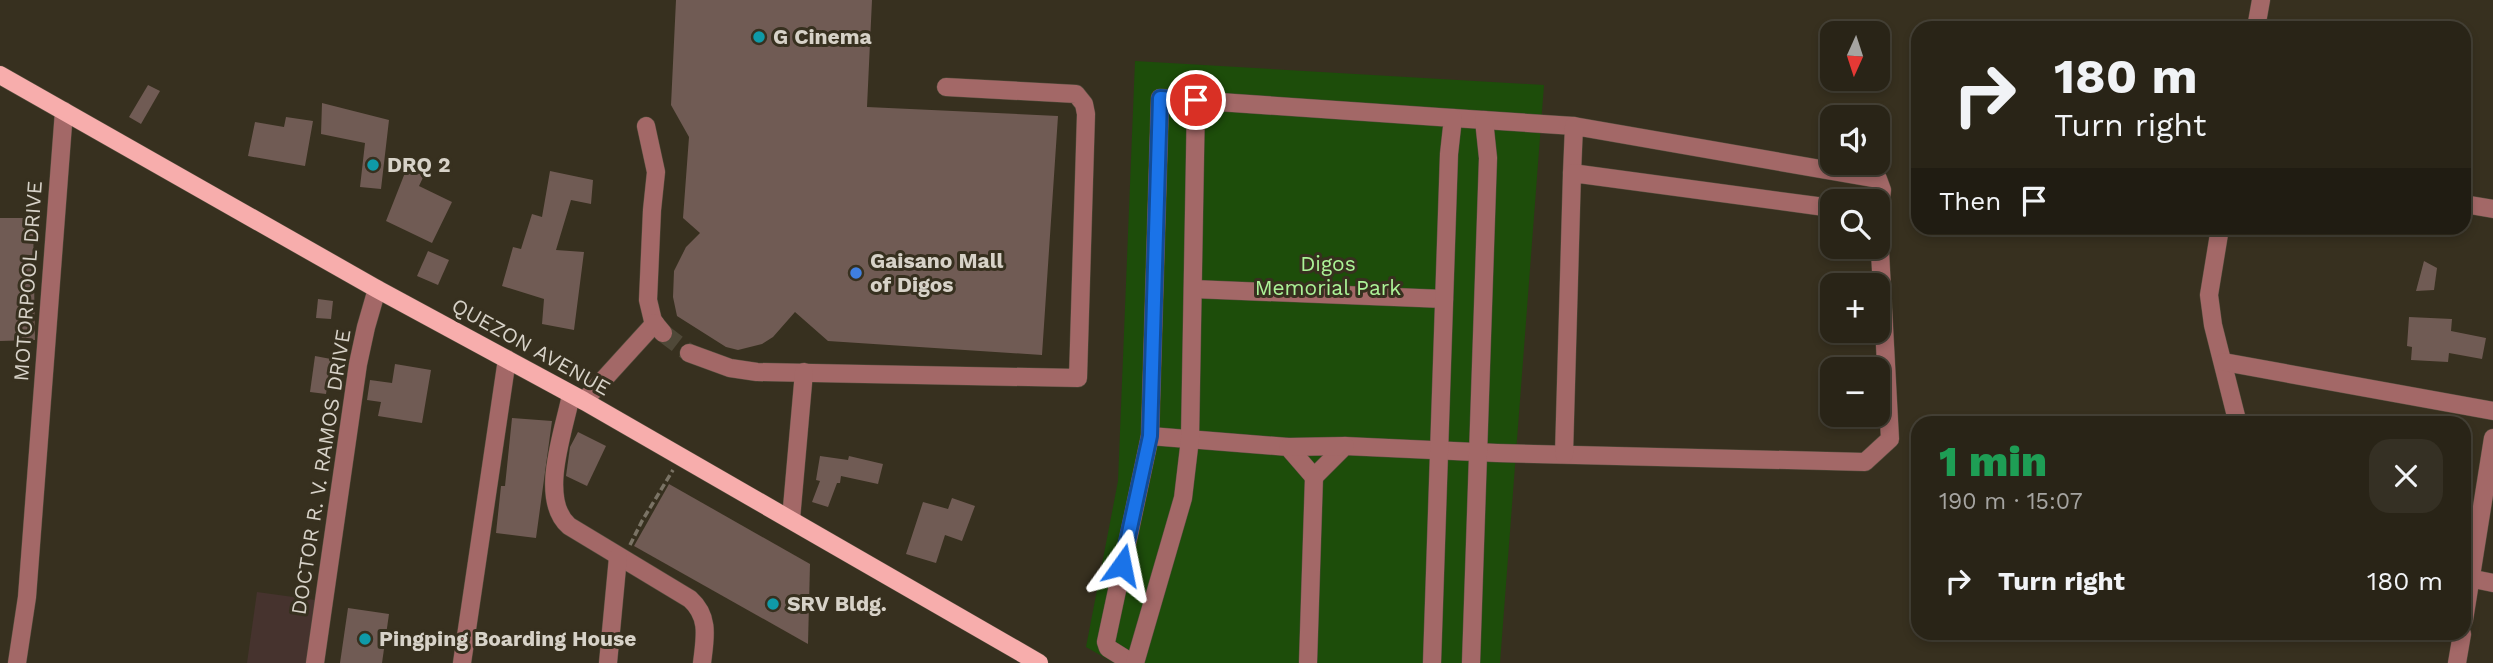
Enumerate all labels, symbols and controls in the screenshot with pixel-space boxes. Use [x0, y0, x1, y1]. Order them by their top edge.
north arrow [1820, 21, 1890, 91]
map controls [1820, 21, 1890, 427]
place label: G Cinema [773, 24, 873, 49]
marker: G Cinema [751, 29, 767, 45]
text: 180 m [2054, 47, 2198, 105]
icon: right [1939, 49, 2030, 140]
pin [1166, 70, 1226, 130]
icon: arrive [1177, 81, 1215, 119]
button: sound [1820, 105, 1890, 175]
text: Turn right [2054, 106, 2206, 144]
place label: DRQ 2 [387, 152, 450, 177]
marker: DRQ 2 [365, 157, 381, 173]
street label: MOTORPOOL DRIVE [8, 180, 47, 382]
icon: arrive [2015, 182, 2053, 220]
text: Then [1939, 186, 2001, 216]
button: search [1820, 189, 1890, 259]
place label: Gaisano Mall of Digos [870, 248, 1003, 297]
park label: Digos Memorial Park [1255, 251, 1401, 300]
marker: Gaisano Mall of Digos [848, 265, 864, 281]
button: + [1820, 273, 1890, 343]
street label: QUEZON AVENUE [447, 293, 615, 401]
street label: DOCTOR R. V. RAMOS DRIVE [286, 327, 355, 616]
button: − [1820, 357, 1890, 427]
text: 1 min [1939, 437, 2047, 486]
button: close [2369, 439, 2443, 513]
text: 190 m · 15:07 [1939, 488, 2083, 515]
position arrow [1085, 528, 1159, 602]
icon: right [1939, 562, 1977, 600]
text: Turn right [1998, 566, 2125, 596]
text: 180 m [2367, 566, 2443, 596]
place label: SRV Bldg. [787, 591, 887, 616]
marker: SRV Bldg. [765, 596, 781, 612]
place label: Pingping Boarding House [379, 626, 636, 651]
marker: Pingping Boarding House [357, 631, 373, 647]

